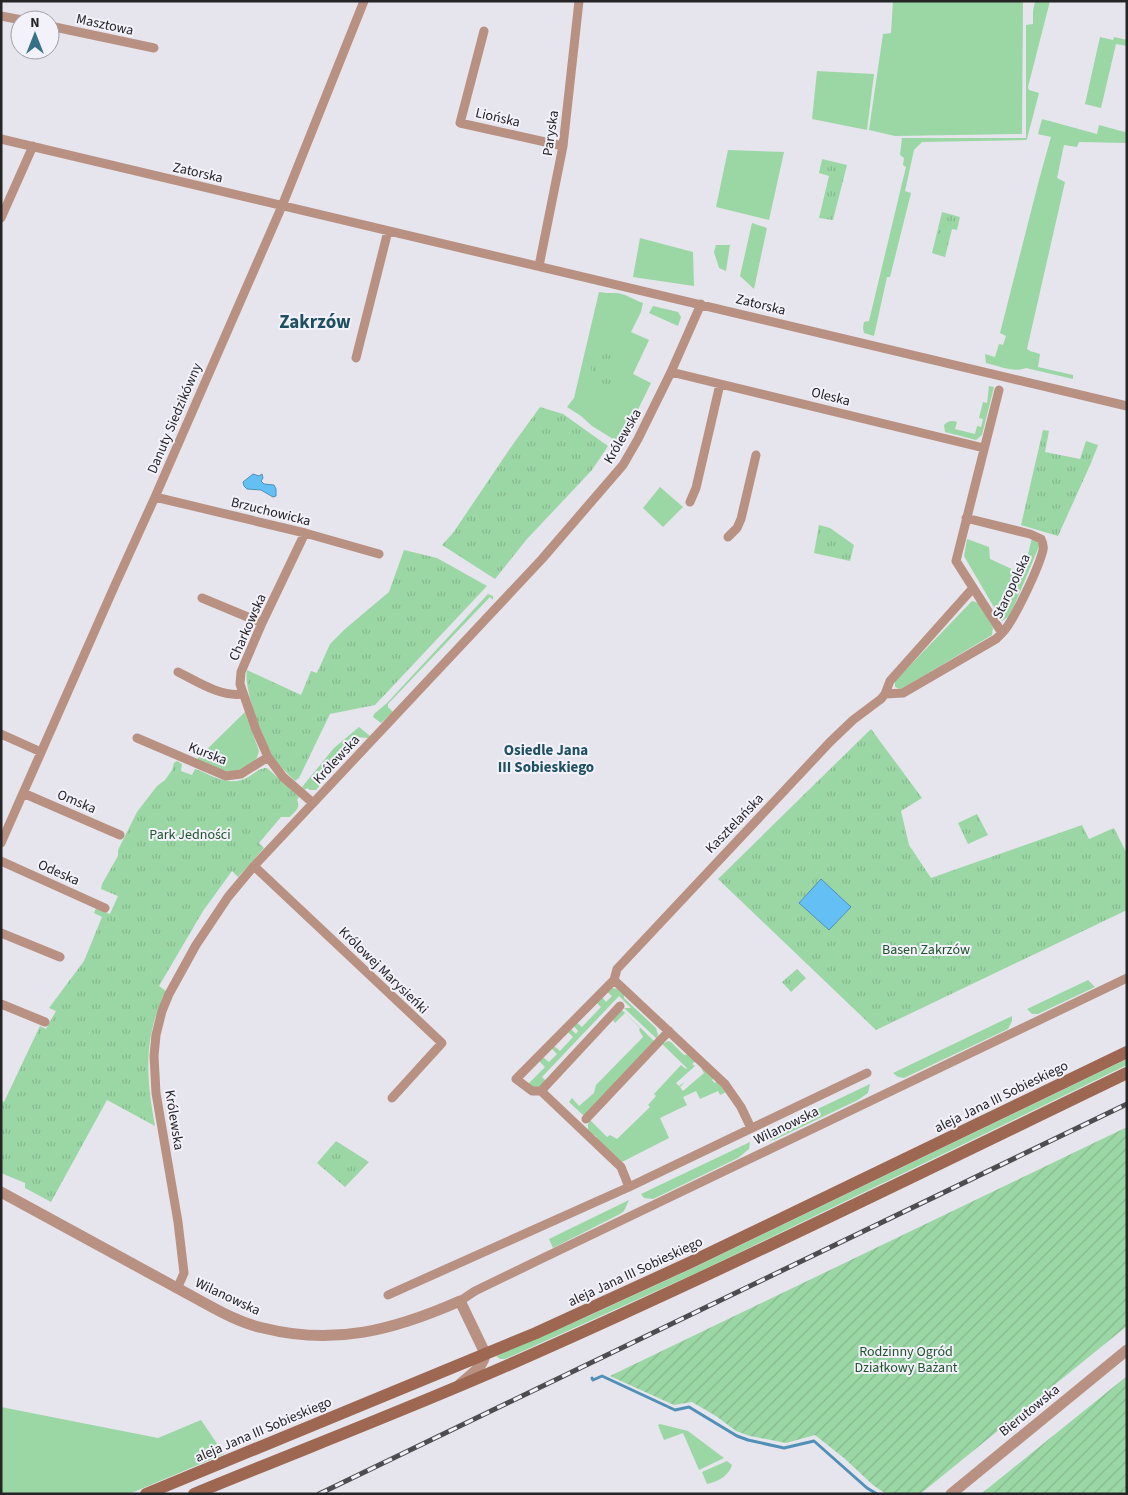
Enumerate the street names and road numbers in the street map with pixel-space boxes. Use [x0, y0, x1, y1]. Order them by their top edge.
street label: Masztowa [74, 9, 135, 41]
street label: Liońska [473, 103, 522, 133]
street label: Paryska [538, 109, 564, 157]
street label: Zatorska [171, 158, 225, 188]
street label: Zatorska [734, 289, 788, 321]
street label: Danuty Siedzikówny [143, 360, 207, 477]
street label: Oleska [809, 382, 852, 411]
street label: Królewska [599, 405, 647, 468]
street label: Brzuchowicka [229, 492, 313, 532]
street label: Staropolska [988, 551, 1036, 622]
street label: Charkowska [224, 591, 272, 664]
street label: Królewska [309, 731, 365, 789]
street label: Kurska [185, 737, 230, 770]
street label: Omska [54, 785, 99, 819]
street label: Kasztelańska [701, 789, 768, 858]
street label: Odeska [35, 855, 83, 891]
street label: Królowej Marysieńki [334, 923, 433, 1019]
street label: aleja Jana III Sobieskiego [931, 1056, 1072, 1138]
street label: Królewska [159, 1089, 189, 1152]
street label: Wilanowska [751, 1102, 822, 1150]
street label: aleja Jana III Sobieskiego [565, 1232, 706, 1312]
street label: Wilanowska [192, 1273, 264, 1321]
street label: Bierutowska [995, 1380, 1064, 1442]
street label: aleja Jana III Sobieskiego [192, 1392, 335, 1468]

